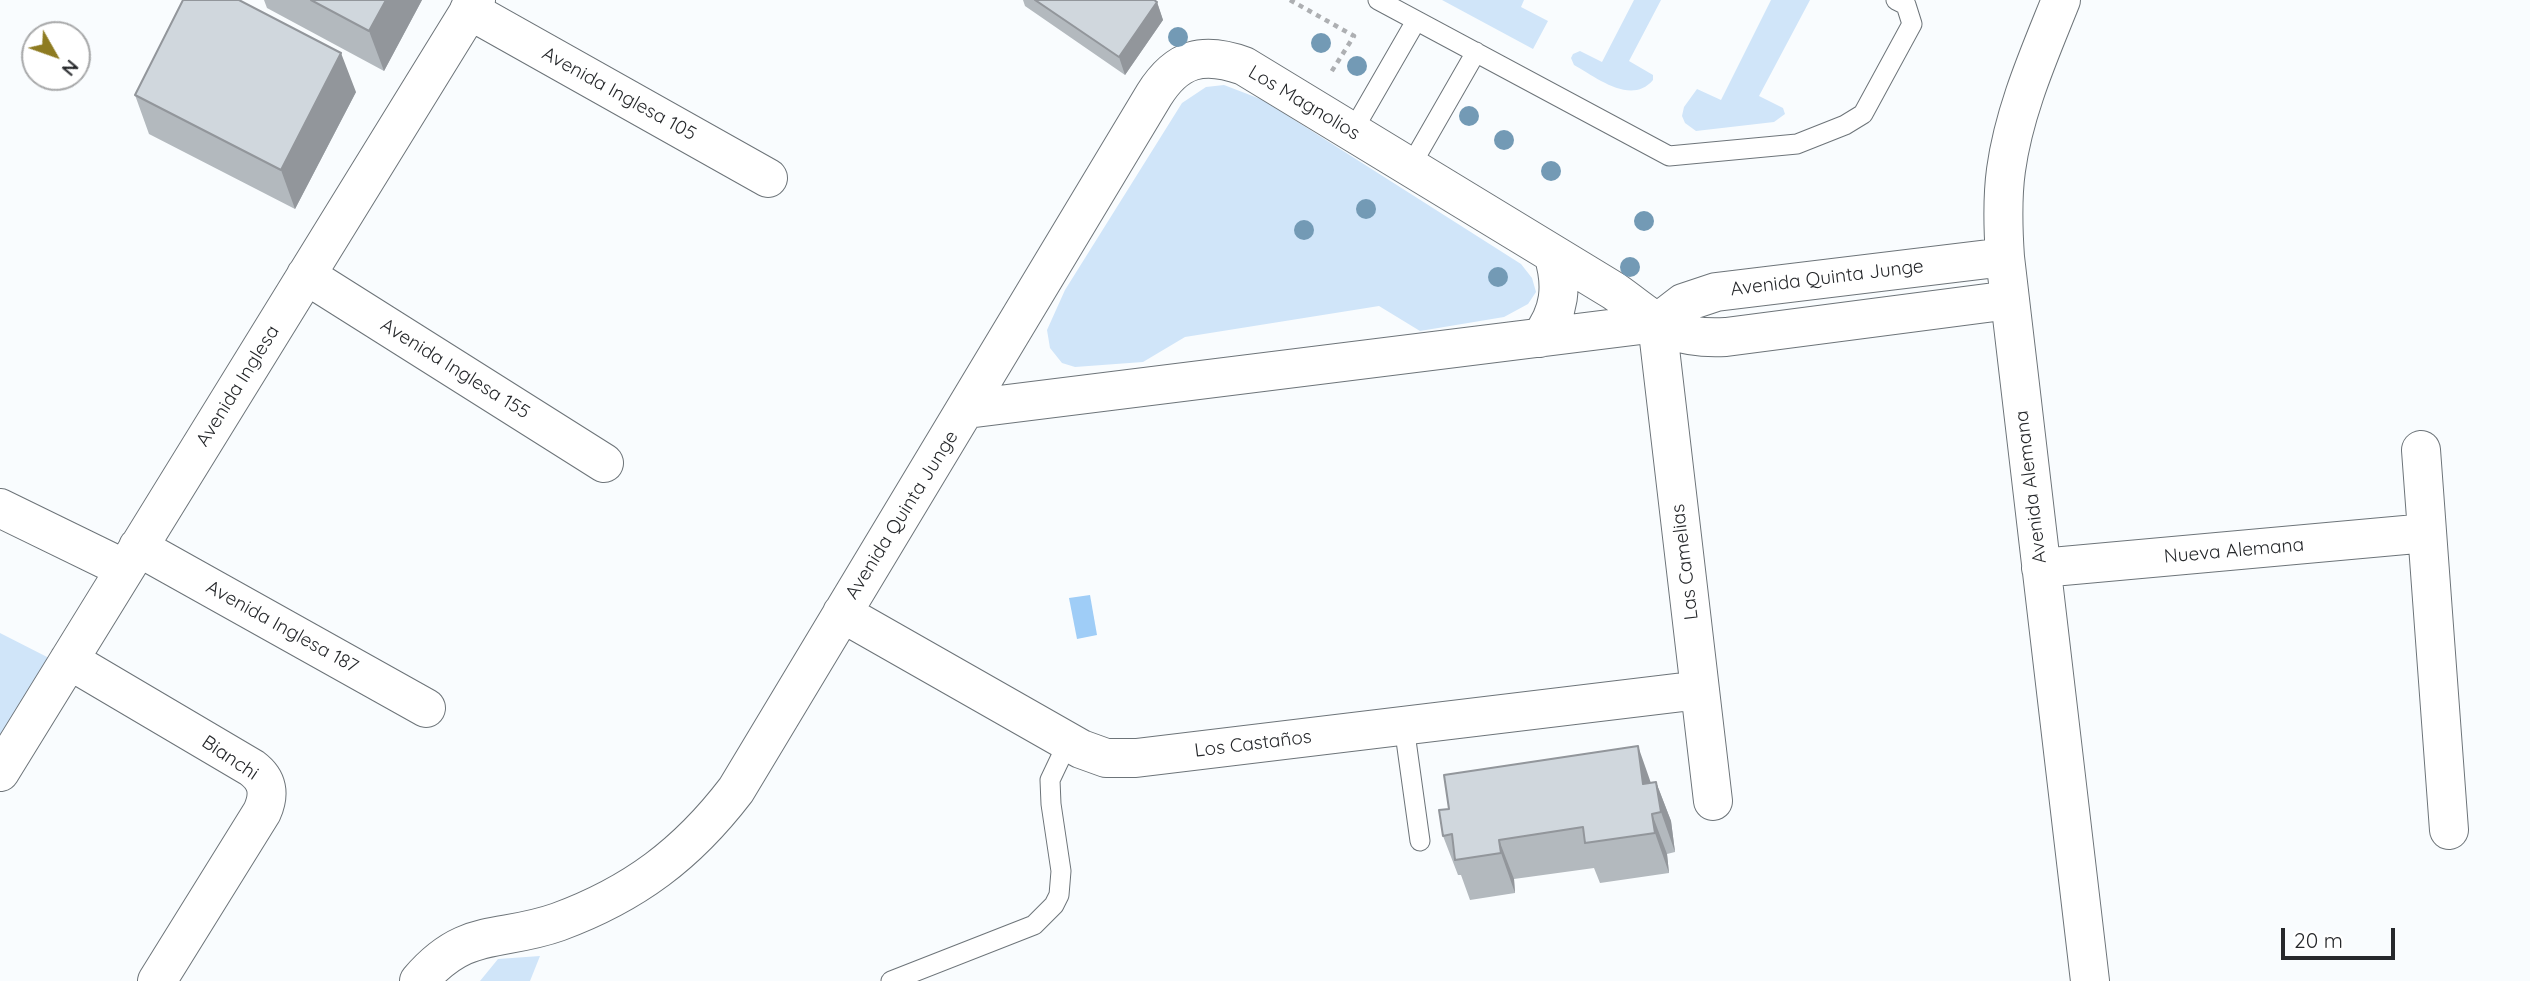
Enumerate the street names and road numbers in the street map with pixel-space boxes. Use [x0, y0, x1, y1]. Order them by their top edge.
street label: Avenida Inglesa 105 [538, 42, 700, 146]
street label: Los Magnolios [1244, 61, 1364, 145]
street label: Avenida Quinta Junge [1729, 255, 1925, 301]
street label: Avenida Inglesa 155 [376, 314, 534, 424]
street label: Avenida Inglesa [192, 321, 284, 451]
street label: Avenida Alemana [2010, 409, 2052, 565]
street label: Avenida Quinta Junge [841, 427, 963, 603]
street label: Las Camelias [1667, 503, 1703, 621]
street label: Nueva Alemana [2163, 534, 2305, 568]
street label: Avenida Inglesa 187 [202, 576, 362, 678]
street label: Los Castaños [1193, 726, 1313, 762]
street label: Bianchi [197, 731, 263, 785]

